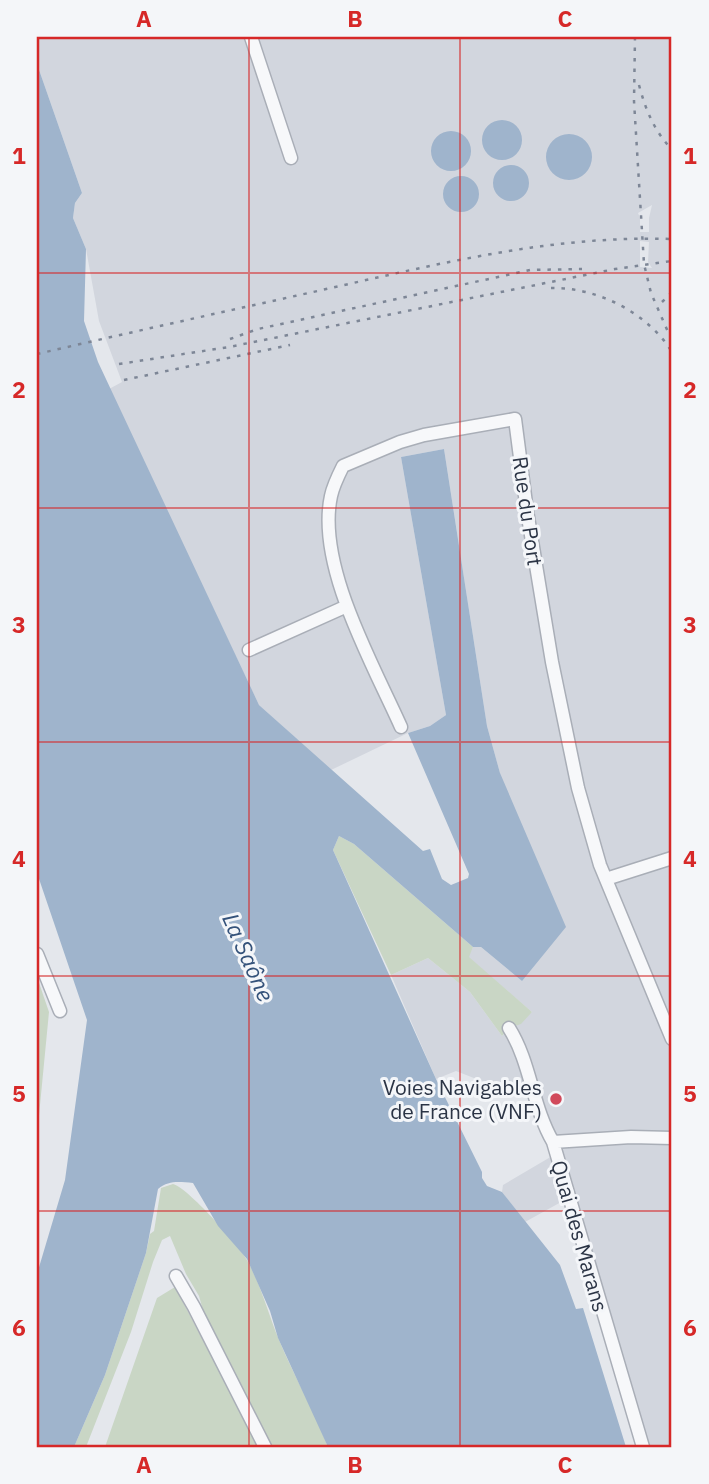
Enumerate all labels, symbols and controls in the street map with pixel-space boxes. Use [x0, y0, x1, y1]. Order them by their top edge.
text: A [136, 3, 152, 33]
text: B [347, 3, 363, 33]
text: C [558, 3, 573, 33]
text: 1 [12, 140, 26, 170]
text: 1 [683, 140, 697, 170]
text: 2 [12, 374, 26, 404]
text: 2 [683, 374, 697, 404]
street label: Rue du Port [506, 455, 550, 567]
text: 3 [12, 609, 26, 639]
text: 3 [683, 609, 697, 639]
text: 4 [12, 843, 26, 873]
text: 4 [683, 843, 697, 873]
water label: La Saône [216, 908, 282, 1006]
place label: Voies Navigables de France (VNF) [383, 1073, 542, 1125]
text: 5 [12, 1078, 26, 1108]
text: 5 [683, 1078, 697, 1108]
marker: Voies Navigables de France (VNF) [548, 1091, 564, 1107]
street label: Quai des Marans [545, 1157, 615, 1315]
text: 6 [12, 1312, 26, 1342]
text: 6 [683, 1312, 697, 1342]
text: A [136, 1449, 152, 1479]
text: B [347, 1449, 363, 1479]
text: C [558, 1449, 573, 1479]

